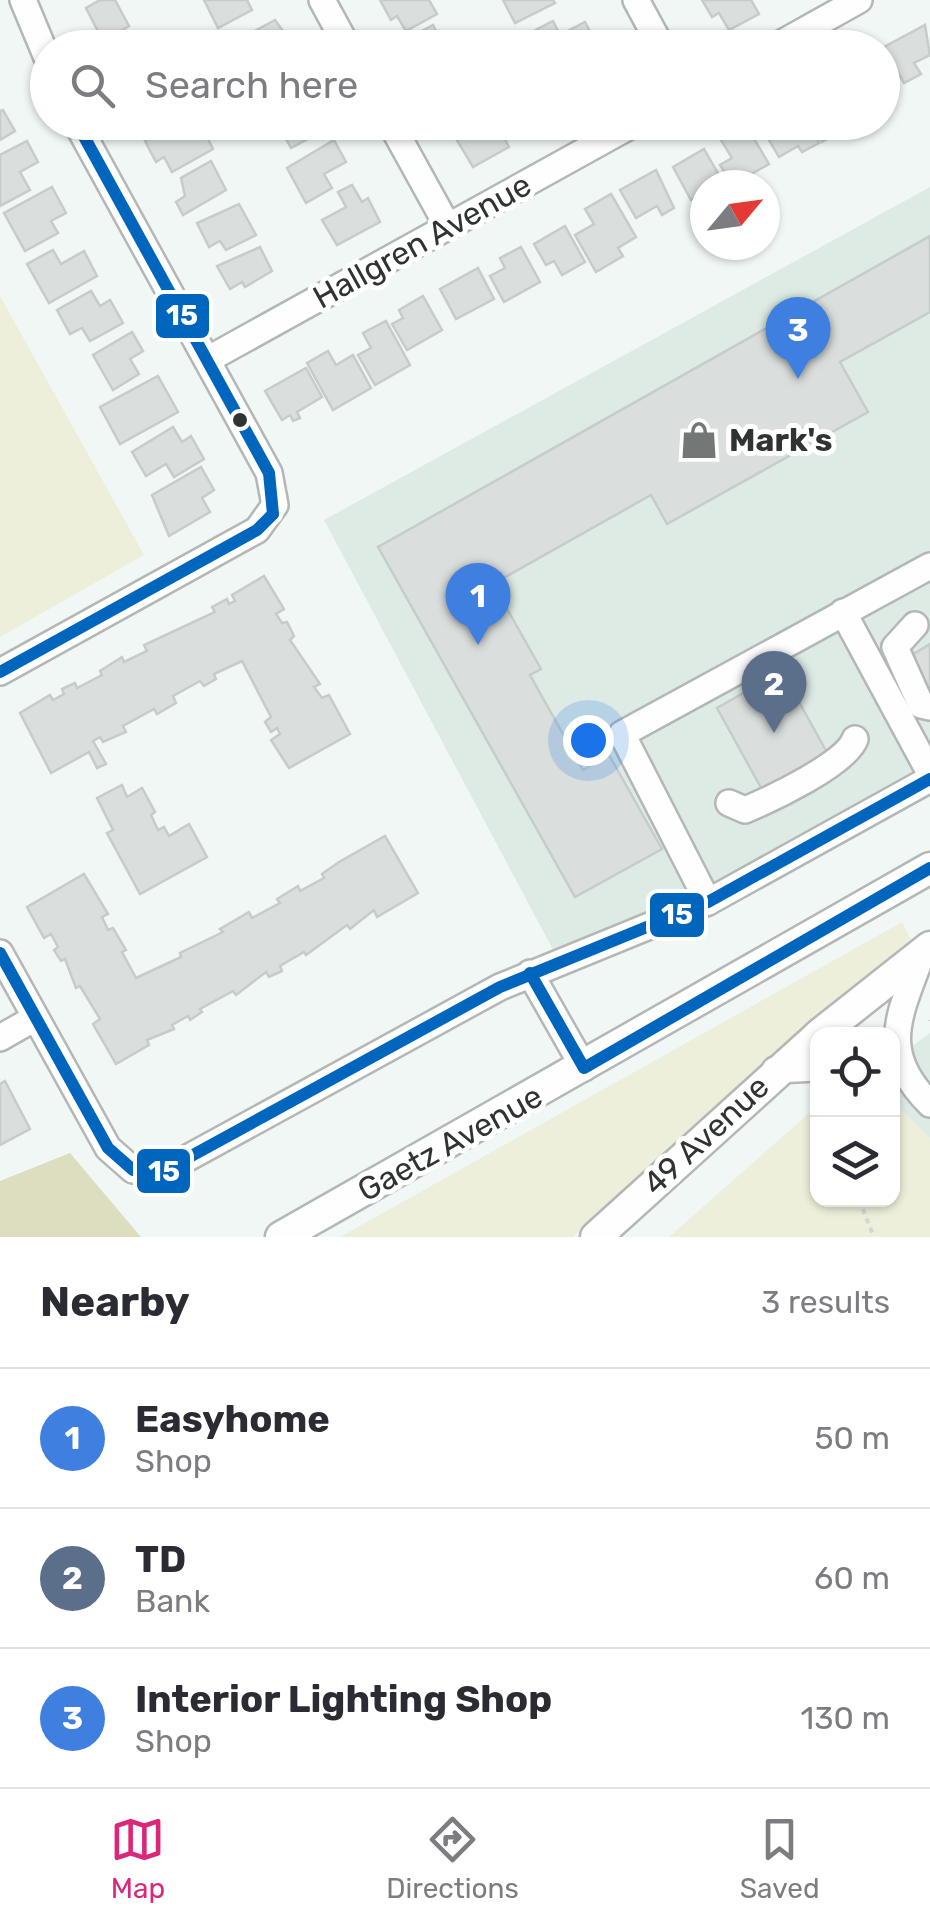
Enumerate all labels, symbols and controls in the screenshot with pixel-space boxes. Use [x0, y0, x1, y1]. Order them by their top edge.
search box [30, 30, 900, 140]
icon: search [65, 58, 120, 113]
text: Search here [145, 62, 358, 108]
street label: Hallgren Avenue [306, 165, 538, 317]
north arrow [690, 170, 780, 260]
line badge: 15 [154, 292, 211, 340]
pin: 3 [766, 296, 830, 379]
text: 15 [166, 299, 198, 332]
unlabelled marker [230, 410, 250, 430]
shop icon: Mark's [678, 419, 720, 461]
place label: Mark's [729, 421, 833, 459]
pin: 1 [446, 562, 510, 645]
pin: 2 [742, 650, 806, 733]
your location [563, 715, 614, 766]
line badge: 15 [648, 891, 706, 939]
text: 15 [661, 898, 693, 931]
map controls [810, 1027, 900, 1207]
button: locate [810, 1027, 900, 1117]
street label: 49 Avenue [635, 1067, 777, 1203]
street label: Gaetz Avenue [351, 1077, 549, 1209]
button: layers [810, 1117, 900, 1207]
line badge: 15 [135, 1147, 192, 1195]
text: 15 [148, 1155, 180, 1188]
text: Nearby [40, 1277, 190, 1327]
text: 3 results [761, 1283, 890, 1321]
text: Easyhome [135, 1396, 330, 1442]
text: 1 [65, 1419, 80, 1457]
text: 50 m [814, 1419, 890, 1457]
text: Shop [135, 1442, 212, 1480]
text: TD [135, 1536, 186, 1582]
text: 2 [62, 1559, 83, 1597]
text: 60 m [814, 1559, 890, 1597]
text: Bank [135, 1582, 210, 1620]
text: Interior Lighting Shop [135, 1676, 552, 1722]
text: 3 [62, 1699, 83, 1737]
text: 130 m [800, 1699, 890, 1737]
text: Shop [135, 1722, 212, 1760]
tab: Map [110, 1812, 165, 1905]
tab: Directions [386, 1812, 519, 1905]
tab: Saved [740, 1812, 820, 1905]

